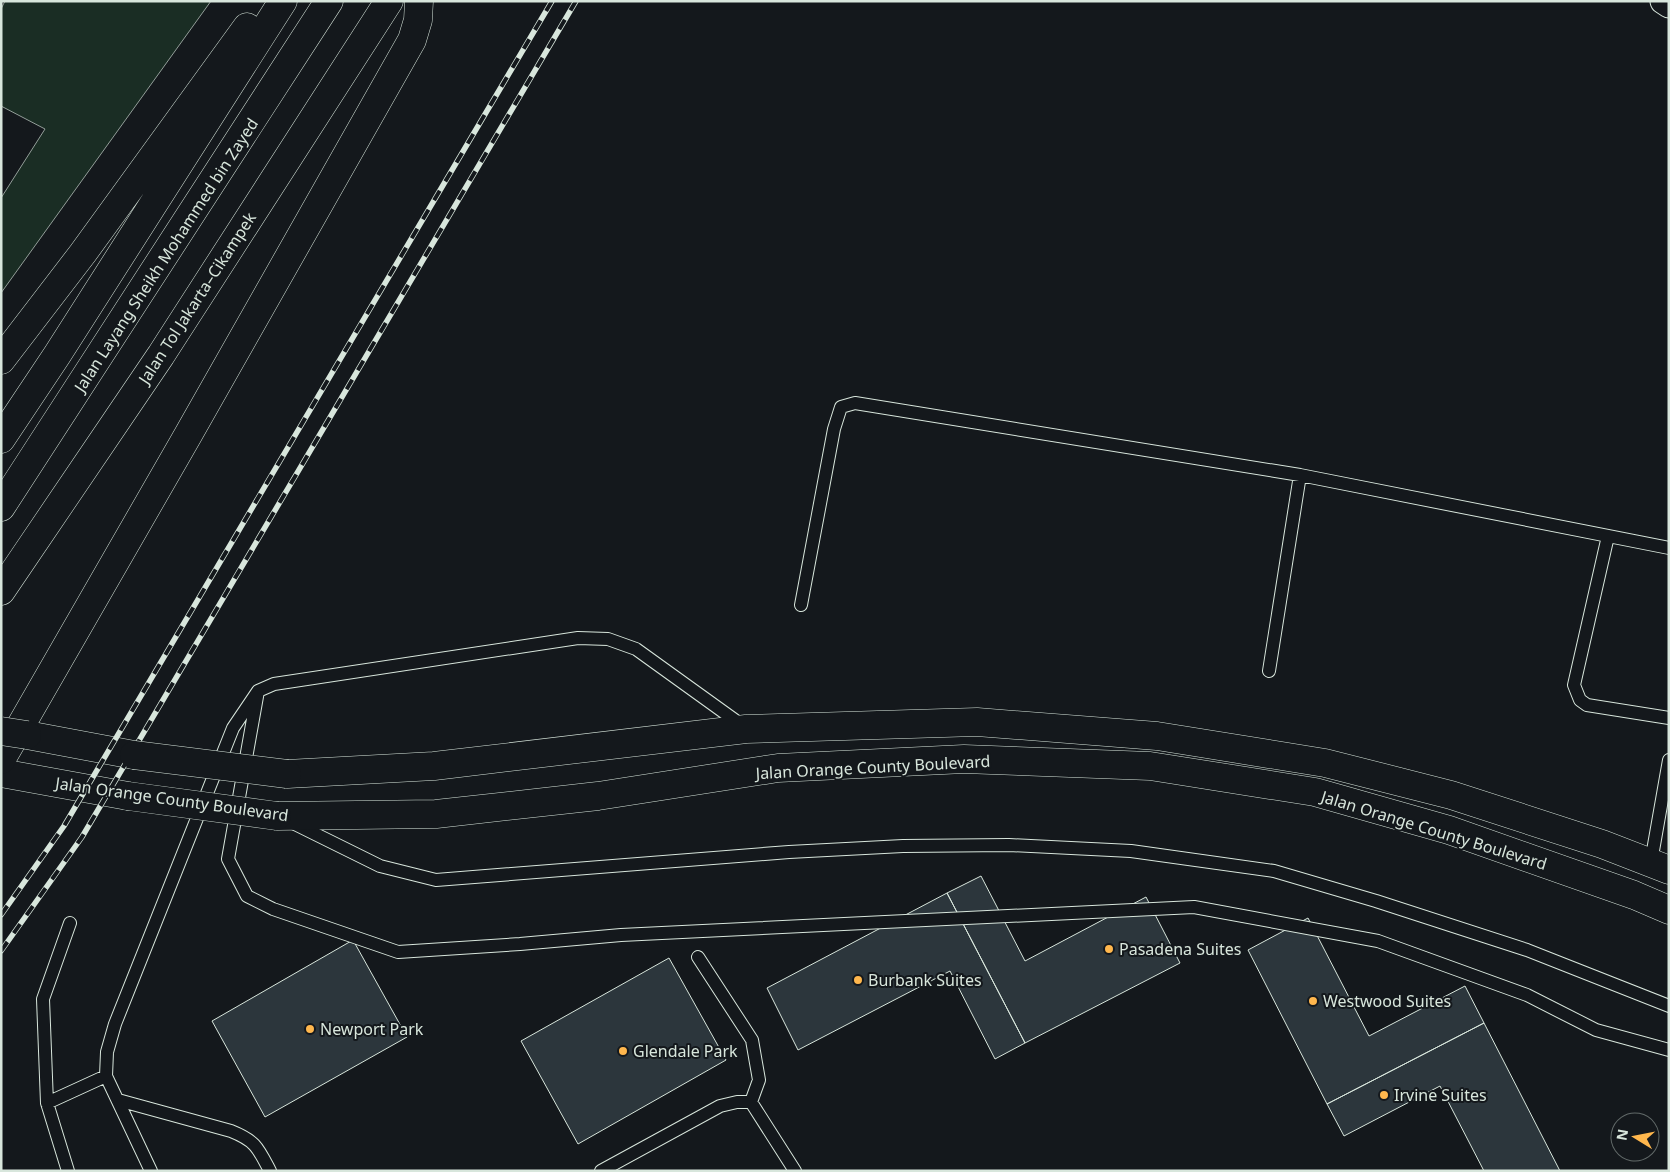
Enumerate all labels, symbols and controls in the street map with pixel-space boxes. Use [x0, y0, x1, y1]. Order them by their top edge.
street label: Jalan Layang Sheikh Mohammed bin Zayed [68, 114, 263, 398]
street label: Jalan Tol Jakarta–Cikampek [132, 208, 261, 390]
street label: Jalan Orange County Boulevard [753, 750, 991, 784]
street label: Jalan Orange County Boulevard [52, 771, 290, 826]
street label: Jalan Orange County Boulevard [1317, 785, 1550, 875]
place label: Pasadena Suites [1119, 938, 1241, 960]
marker: Pasadena Suites [1103, 943, 1115, 955]
place label: Burbank Suites [868, 969, 982, 991]
marker: Burbank Suites [852, 974, 864, 986]
place label: Westwood Suites [1323, 990, 1451, 1012]
marker: Westwood Suites [1307, 995, 1319, 1007]
place label: Newport Park [320, 1018, 424, 1040]
marker: Newport Park [304, 1023, 316, 1035]
place label: Glendale Park [633, 1040, 738, 1062]
marker: Glendale Park [617, 1045, 629, 1057]
place label: Irvine Suites [1394, 1084, 1487, 1106]
marker: Irvine Suites [1378, 1089, 1390, 1101]
north arrow [1610, 1112, 1660, 1162]
text: N [1611, 1127, 1632, 1142]

